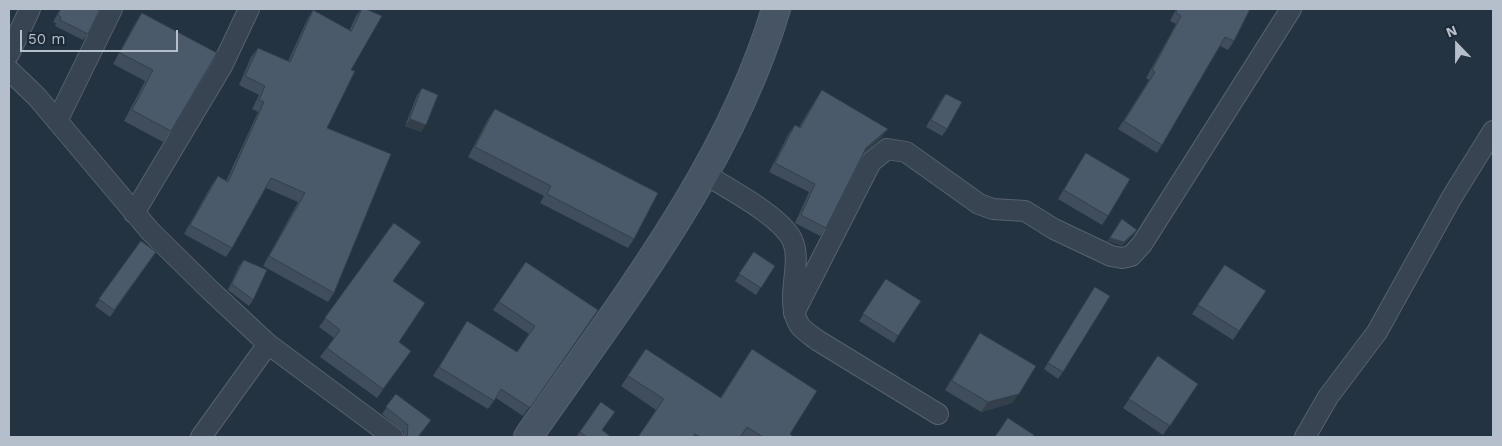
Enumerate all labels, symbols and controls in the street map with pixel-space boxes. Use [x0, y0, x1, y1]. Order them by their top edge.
scale bar [22, 20, 180, 52]
north arrow [1432, 20, 1482, 70]
text: N [1444, 22, 1459, 40]
text: 50 m [28, 30, 65, 48]

